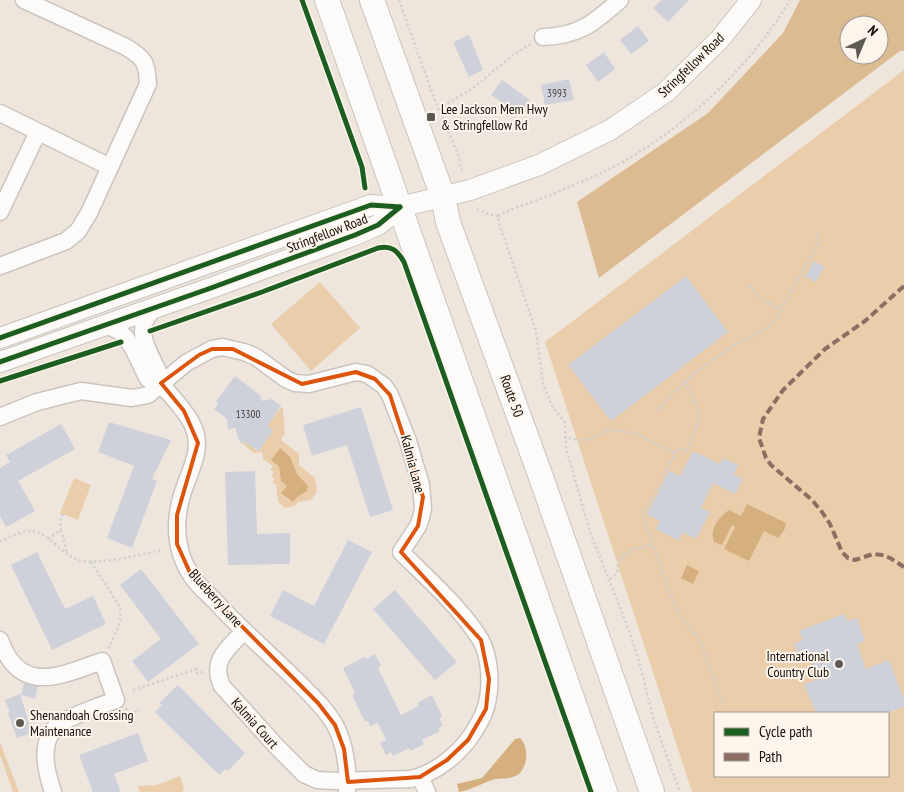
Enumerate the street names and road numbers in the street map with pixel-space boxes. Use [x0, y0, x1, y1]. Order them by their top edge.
street label: Stringfellow Road [654, 29, 728, 101]
street label: Stringfellow Road [284, 209, 370, 257]
street label: Route 50 [496, 373, 528, 419]
street label: Kalmia Lane [397, 433, 429, 495]
street label: Blueberry Lane [185, 565, 247, 631]
street label: Kalmia Court [227, 694, 283, 752]

